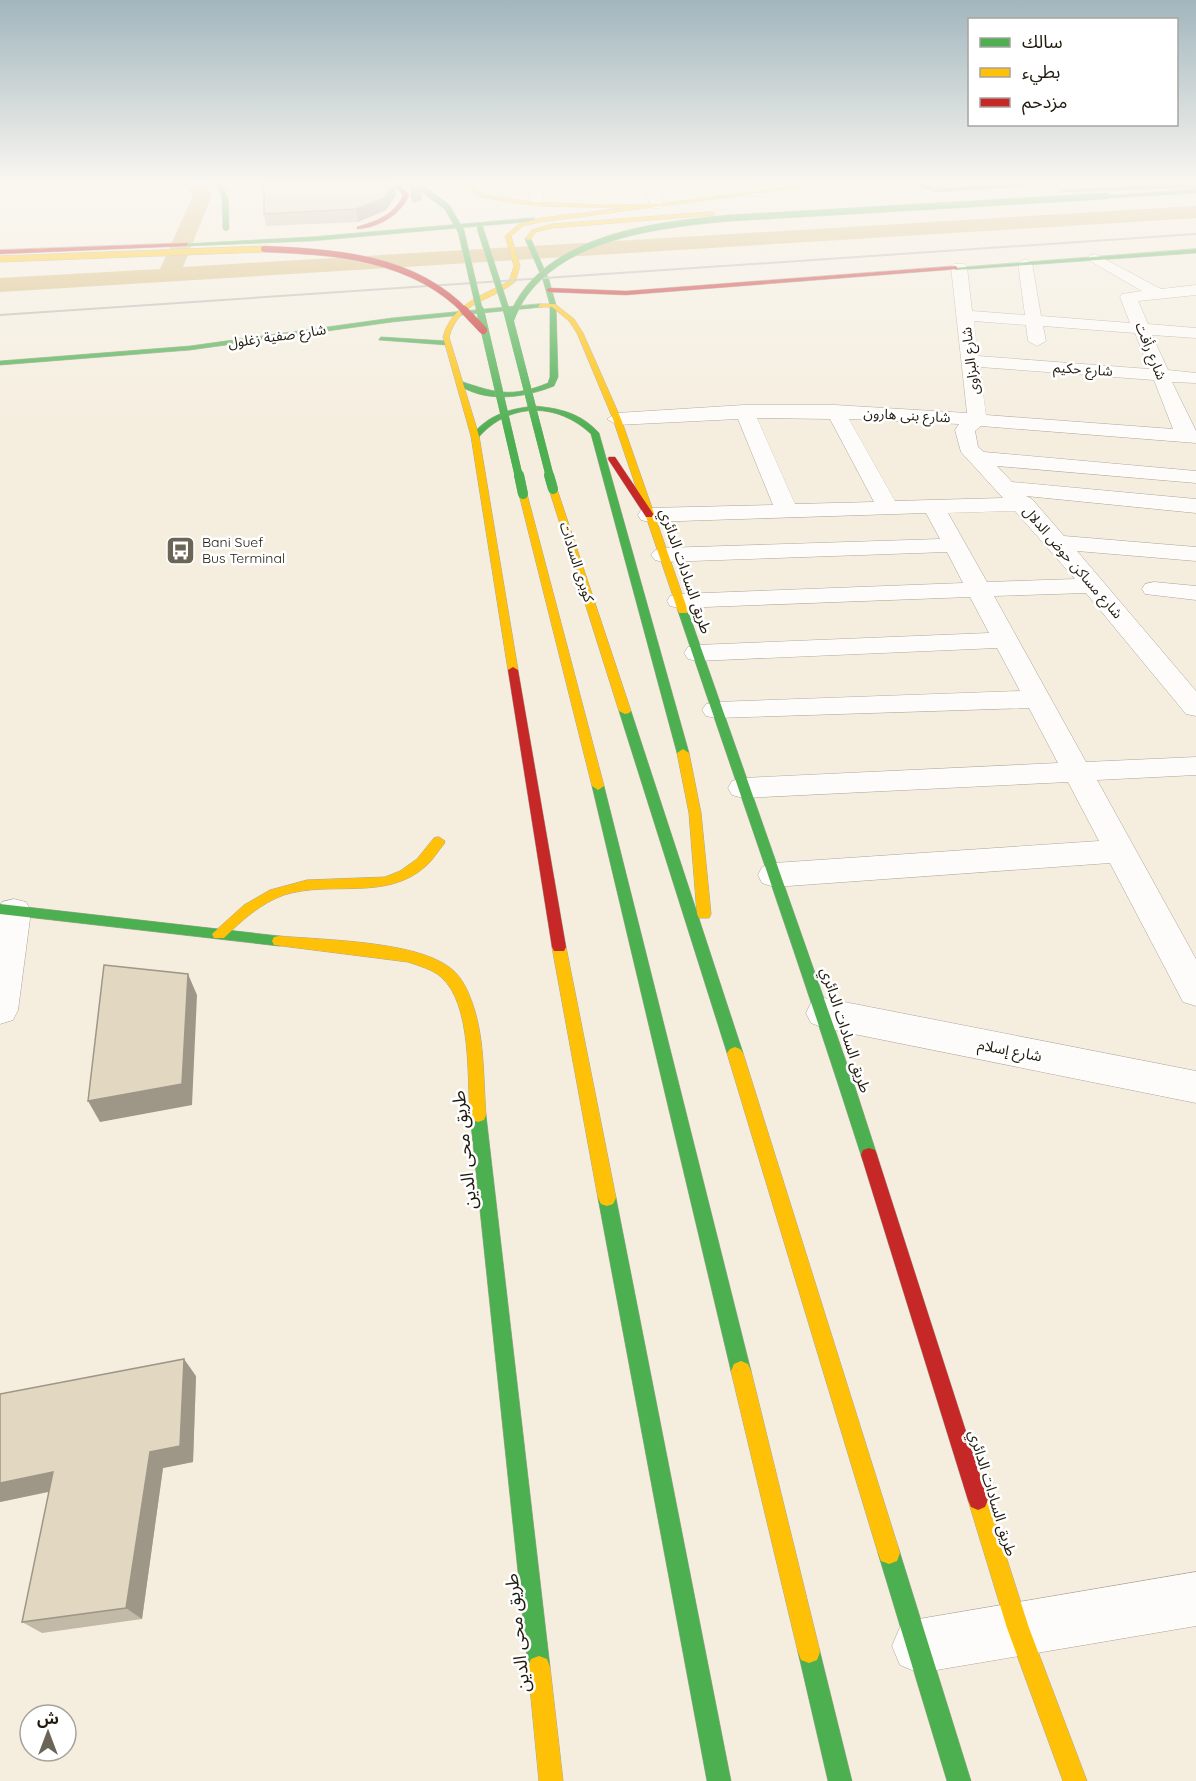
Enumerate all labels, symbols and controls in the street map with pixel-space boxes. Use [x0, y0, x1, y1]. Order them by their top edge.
legend [968, 18, 1178, 126]
text: سالك [1022, 30, 1063, 53]
text: بطيء [1022, 60, 1060, 85]
text: مزدحم [1022, 90, 1067, 115]
street label: شارع رأفت [1129, 319, 1171, 383]
street label: شارع صفية زغلول [227, 320, 328, 354]
street label: شارع البزاوى [957, 326, 985, 396]
street label: شارع حكيم [1053, 358, 1113, 382]
street label: شارع بنى هارون [863, 404, 951, 428]
street label: شارع مساكن حوض الدلال [1018, 502, 1127, 623]
street label: طريق السادات الدائري [653, 506, 716, 637]
street label: كوبرى السادات [556, 520, 598, 604]
place label: Bani Suef Bus Terminal [202, 533, 285, 567]
bus stop icon: Bani Suef Bus Terminal [165, 534, 197, 566]
street label: طريق السادات الدائري [814, 965, 875, 1096]
street label: شارع إسلام [976, 1034, 1044, 1069]
street label: طريق محى الدين [446, 1089, 482, 1211]
street label: طريق السادات الدائري [962, 1428, 1021, 1559]
street label: طريق محى الدين [499, 1572, 535, 1694]
north arrow [18, 1703, 78, 1763]
text: ش [37, 1708, 59, 1728]

